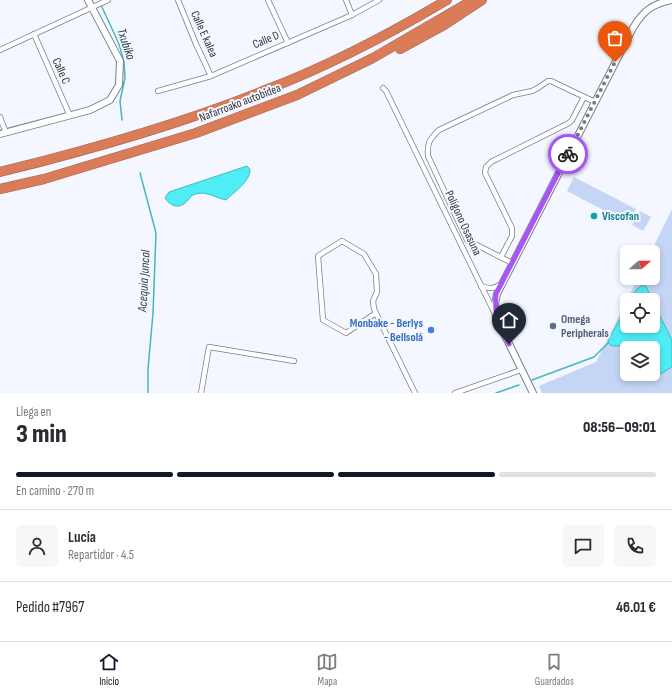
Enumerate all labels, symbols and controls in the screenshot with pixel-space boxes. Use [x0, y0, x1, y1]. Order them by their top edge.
street label: Calle E kalea [187, 8, 221, 60]
pin [598, 21, 632, 62]
water label: Txubiko [113, 26, 139, 63]
icon: bag [604, 27, 626, 49]
street label: Calle D [250, 28, 282, 52]
street label: Calle C [49, 55, 73, 87]
street label: Nafarroako autobidea [197, 80, 283, 125]
courier [548, 134, 588, 174]
icon: bike [557, 143, 579, 165]
street label: Polígono Osasuna [441, 188, 485, 258]
place label: Viscofan [602, 209, 639, 224]
marker: Viscofan [589, 211, 599, 221]
north arrow [620, 245, 660, 285]
map controls [620, 245, 660, 381]
water label: Acequia Juncal [134, 249, 154, 313]
button: locate [620, 293, 660, 333]
pin [492, 303, 526, 344]
icon: home [498, 309, 520, 331]
place label: Omega Peripherals [561, 312, 609, 341]
place label: Monbake - Berlys - Bellsolá [350, 316, 423, 345]
marker: Omega Peripherals [548, 321, 558, 331]
marker: Monbake - Berlys - Bellsolá [426, 325, 436, 335]
button: layers [620, 341, 660, 381]
text: Llega en [16, 404, 51, 420]
text: 08:56–09:01 [583, 418, 656, 437]
text: 3 min [16, 419, 67, 450]
text: En camino · 270 m [16, 483, 94, 499]
button: person [16, 525, 58, 567]
button: chat [562, 525, 604, 567]
button: phone [614, 525, 656, 567]
text: Lucía [68, 528, 96, 547]
text: Repartidor · 4.5 [68, 547, 134, 563]
text: Pedido #7967 [16, 598, 84, 617]
text: 46.01 € [616, 598, 656, 617]
tab: Inicio [98, 651, 120, 688]
tab: Mapa [316, 651, 338, 688]
tab: Guardados [535, 651, 574, 688]

